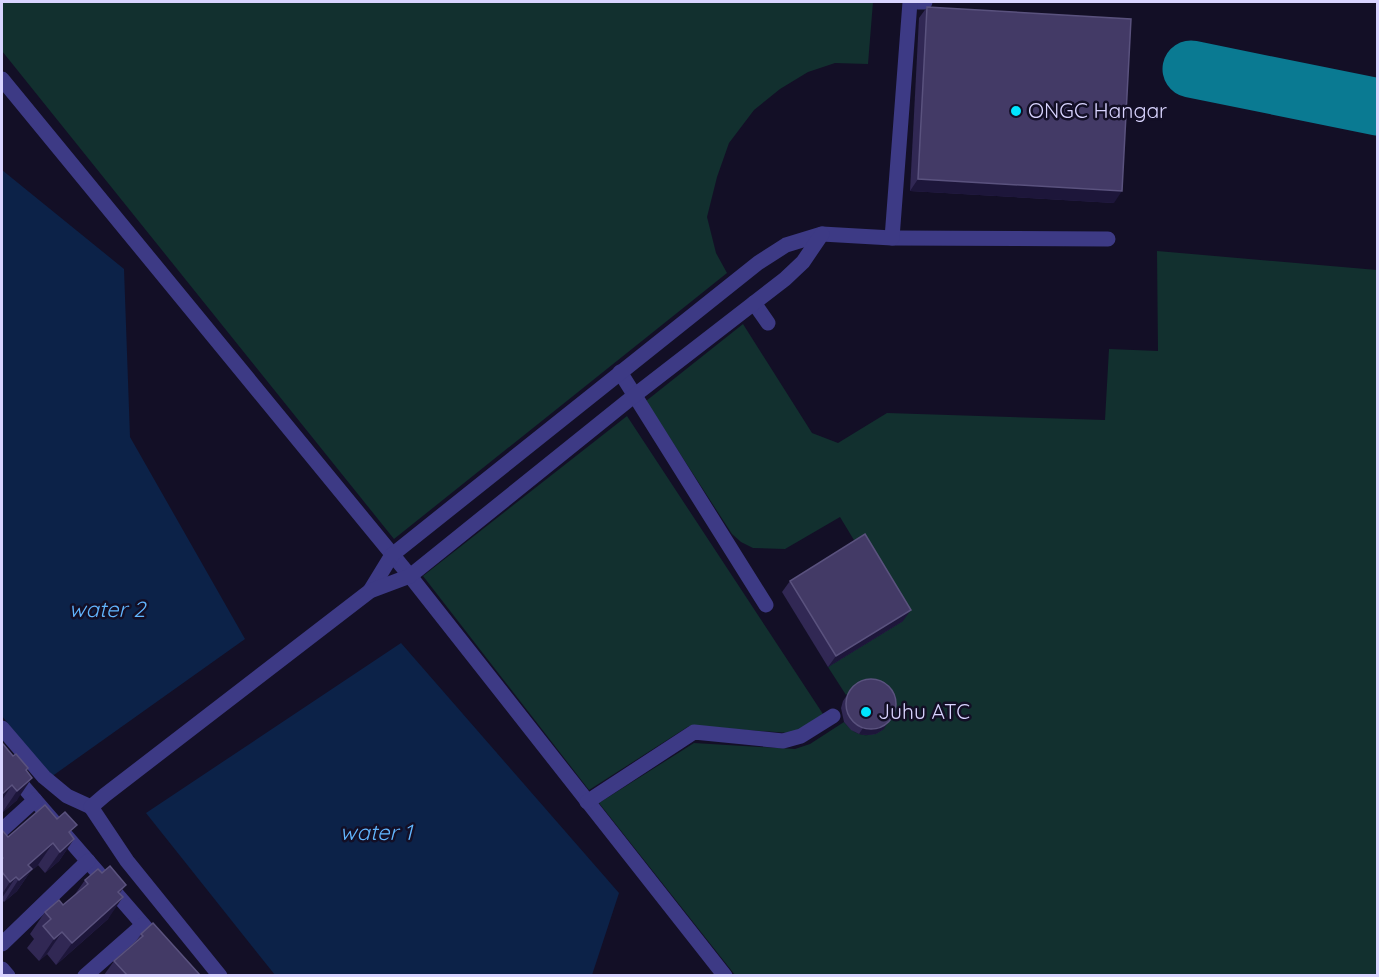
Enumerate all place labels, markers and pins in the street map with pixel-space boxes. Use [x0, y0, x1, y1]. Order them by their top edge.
place label: ONGC Hangar [1028, 97, 1167, 123]
marker: ONGC Hangar [1009, 104, 1023, 118]
place label: Juhu ATC [878, 698, 970, 724]
marker: Juhu ATC [859, 705, 873, 719]

